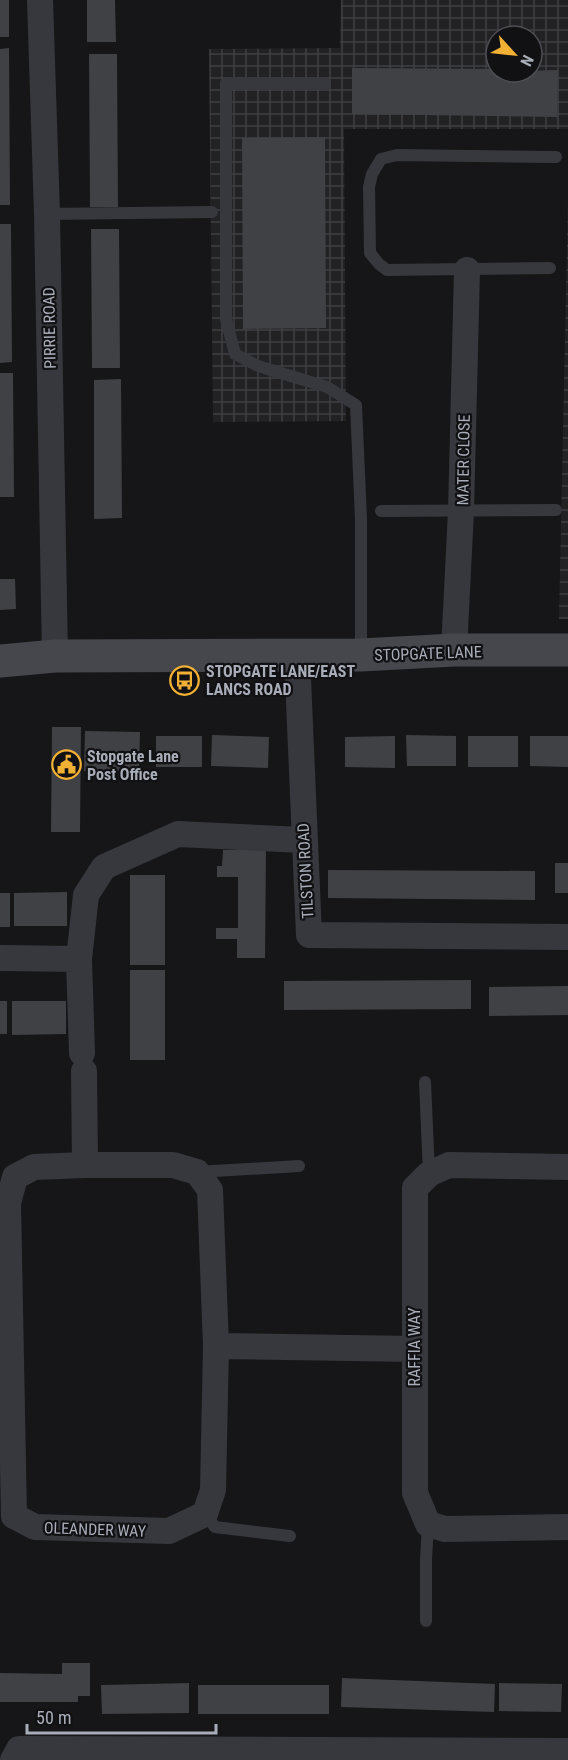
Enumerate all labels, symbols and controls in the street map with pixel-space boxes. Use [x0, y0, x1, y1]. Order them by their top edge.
north arrow [484, 24, 544, 84]
text: N [516, 52, 538, 69]
street label: PIRRIE ROAD [39, 287, 60, 369]
street label: MATER CLOSE [453, 414, 474, 506]
street label: STOPGATE LANE [374, 642, 482, 665]
place label: STOPGATE LANE/EAST LANCS ROAD [206, 662, 355, 699]
bus stop icon: STOPGATE LANE/EAST LANCS ROAD [169, 664, 201, 696]
place label: Stopgate Lane Post Office [87, 747, 179, 784]
public building icon: Stopgate Lane Post Office [50, 749, 82, 781]
street label: TILSTON ROAD [294, 823, 317, 919]
street label: RAFFIA WAY [405, 1307, 424, 1386]
street label: OLEANDER WAY [44, 1518, 147, 1541]
scale bar [27, 1697, 216, 1735]
text: 50 m [36, 1707, 71, 1728]

